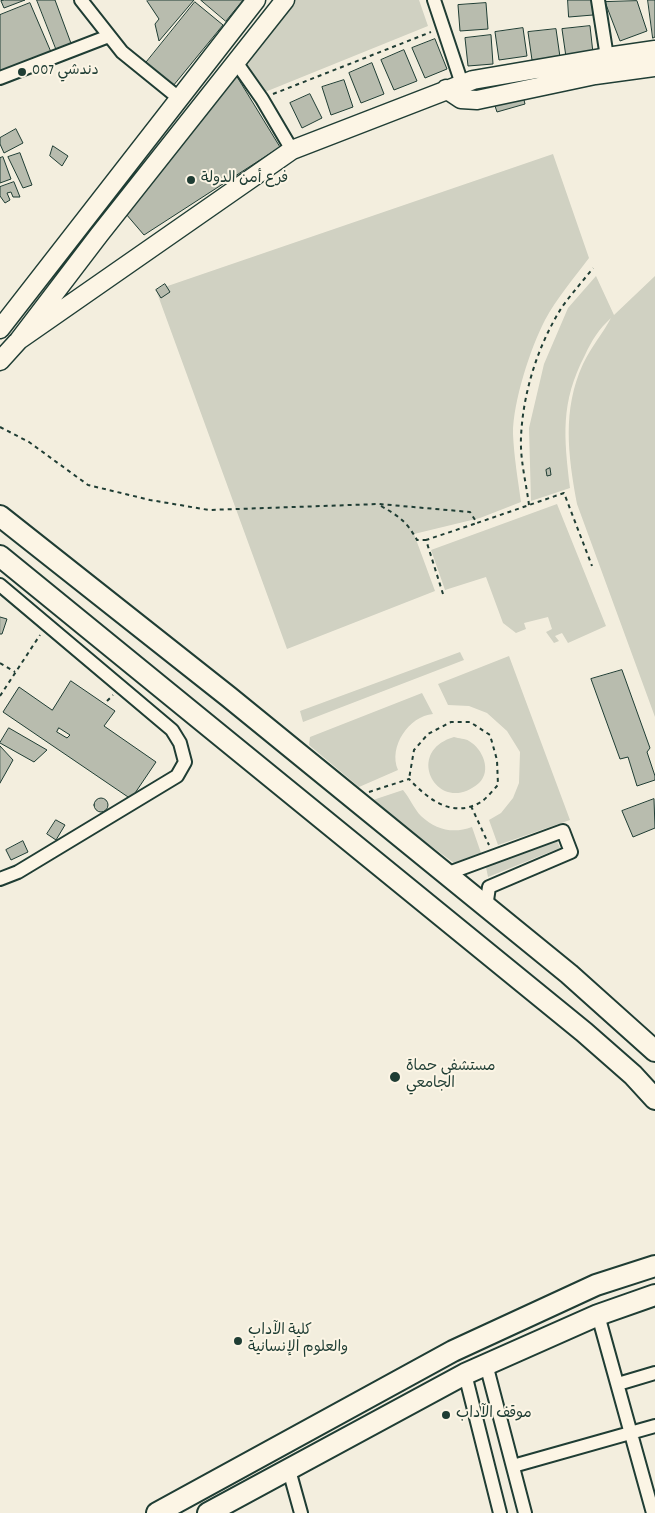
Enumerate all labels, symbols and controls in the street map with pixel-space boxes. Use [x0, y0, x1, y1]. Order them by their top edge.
place label: دندشي 007 [32, 63, 99, 81]
marker: دندشي 007 [16, 66, 28, 78]
place label: فرع أمن الدولة [201, 171, 288, 189]
marker: فرع أمن الدولة [185, 174, 197, 186]
place label: مستشفى حماة الجامعي [406, 1059, 496, 1094]
marker: مستشفى حماة الجامعي [388, 1070, 402, 1084]
place label: كلية الآداب والعلوم الإنسانية [248, 1323, 348, 1358]
marker: كلية الآداب والعلوم الإنسانية [232, 1335, 244, 1347]
place label: موقف الآداب [456, 1406, 532, 1424]
marker: موقف الآداب [440, 1409, 452, 1421]

